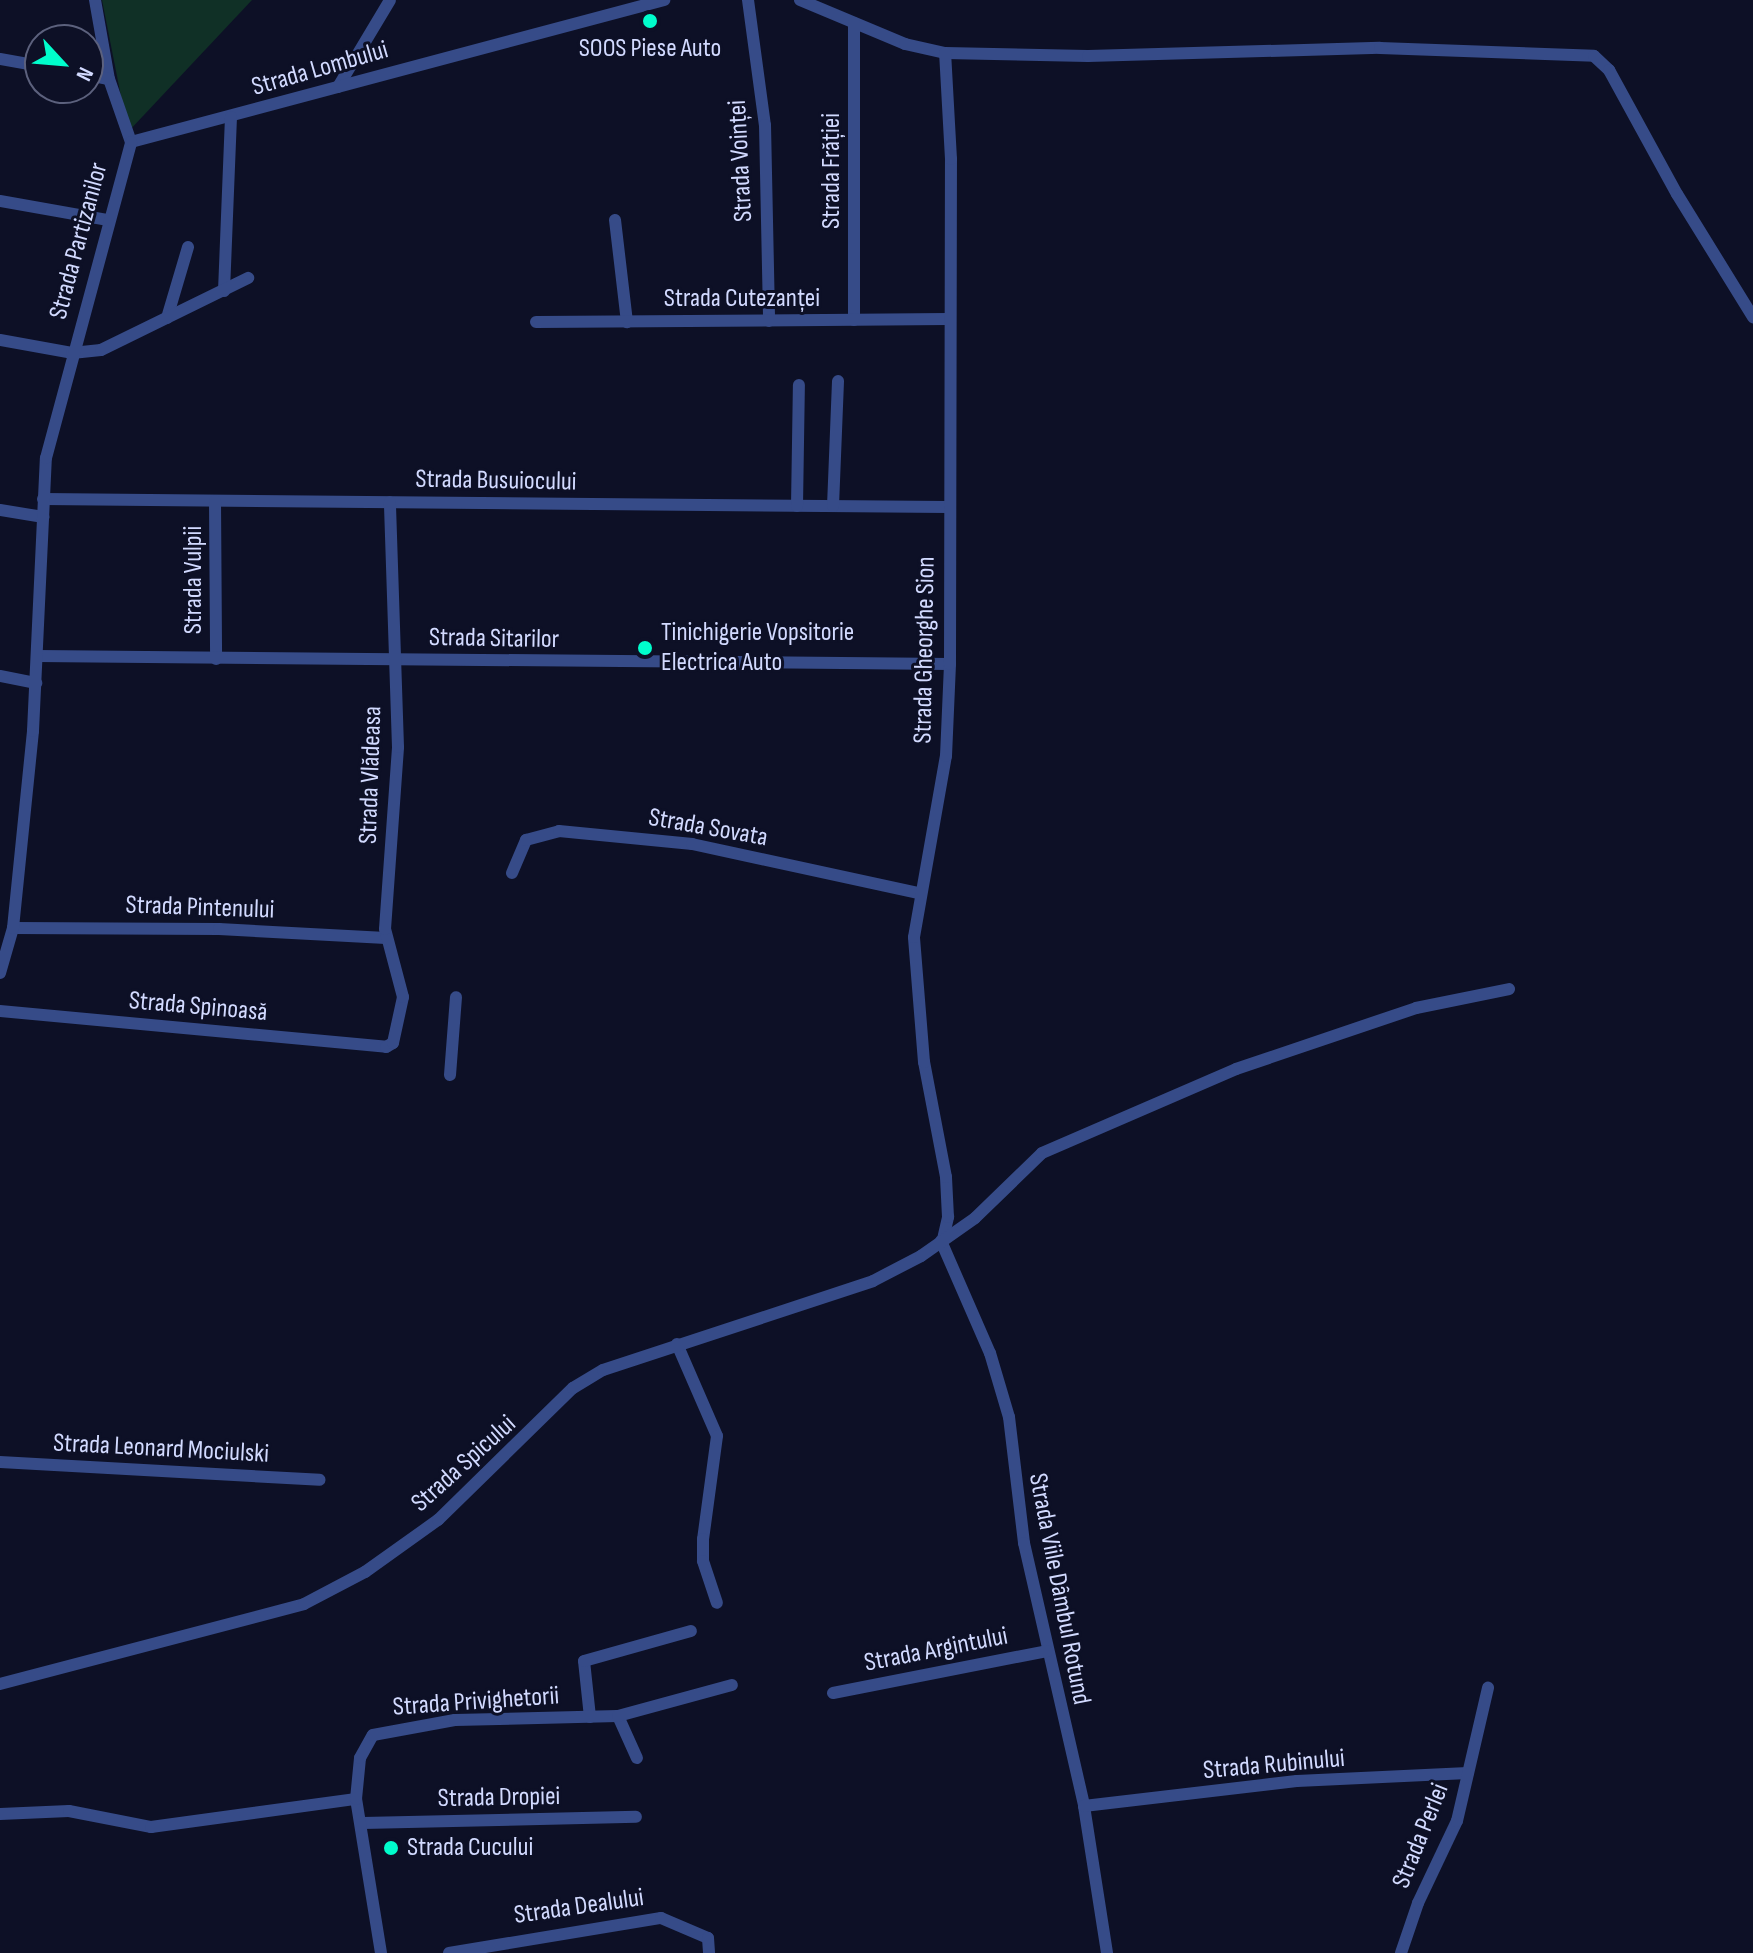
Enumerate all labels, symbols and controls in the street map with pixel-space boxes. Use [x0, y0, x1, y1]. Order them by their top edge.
marker: SOOS Piese Auto [641, 12, 659, 30]
north arrow [24, 24, 104, 104]
place label: SOOS Piese Auto [579, 33, 721, 65]
street label: Strada Lombului [248, 35, 392, 103]
text: N [70, 63, 99, 85]
street label: Strada Voinței [722, 99, 760, 223]
street label: Strada Frăției [816, 113, 848, 229]
street label: Strada Partizanilor [43, 159, 115, 323]
street label: Strada Cutezanței [664, 283, 820, 315]
street label: Strada Busuiocului [415, 464, 577, 498]
street label: Strada Vulpii [178, 526, 210, 634]
street label: Strada Gheorghe Sion [908, 556, 942, 744]
place label: Tinichigerie Vopsitorie Electrica Auto [661, 617, 854, 678]
street label: Strada Sitarilor [429, 622, 559, 656]
marker: Tinichigerie Vopsitorie Electrica Auto [636, 639, 654, 657]
street label: Strada Vlădeasa [353, 705, 389, 845]
street label: Strada Sovata [646, 802, 770, 854]
street label: Strada Pintenului [125, 890, 275, 926]
street label: Strada Spinoasă [127, 985, 269, 1029]
street label: Strada Spicului [405, 1409, 523, 1519]
street label: Strada Leonard Mociulski [52, 1428, 270, 1470]
street label: Strada Viile Dâmbul Rotund [1021, 1471, 1097, 1707]
street label: Strada Argintului [862, 1621, 1010, 1679]
street label: Strada Privighetorii [392, 1681, 560, 1723]
street label: Strada Rubinului [1202, 1743, 1346, 1787]
street label: Strada Perlei [1386, 1779, 1456, 1893]
street label: Strada Dropiei [437, 1781, 561, 1815]
place label: Strada Cucului [407, 1832, 533, 1864]
marker: Strada Cucului [382, 1839, 400, 1857]
street label: Strada Dealului [512, 1882, 646, 1932]

